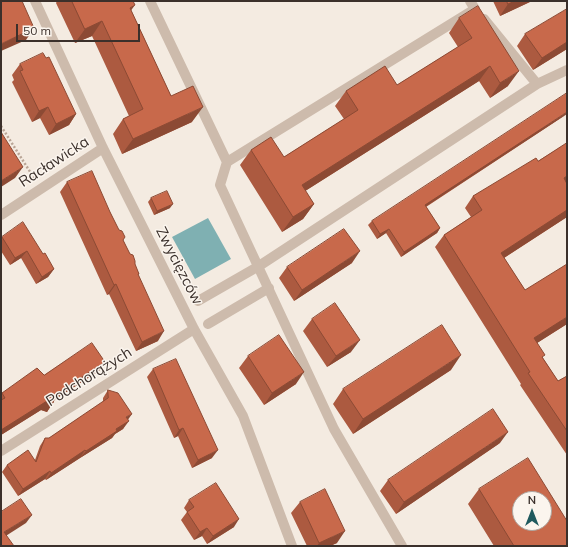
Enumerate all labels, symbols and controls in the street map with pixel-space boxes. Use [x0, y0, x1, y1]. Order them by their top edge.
scale bar [18, 16, 142, 42]
text: 50 m [23, 23, 51, 38]
street label: Racławicka [16, 133, 92, 191]
street label: Zwycięzców [152, 224, 206, 308]
street label: Podchorążych [43, 343, 135, 411]
north arrow [512, 491, 552, 531]
text: N [528, 493, 536, 507]

